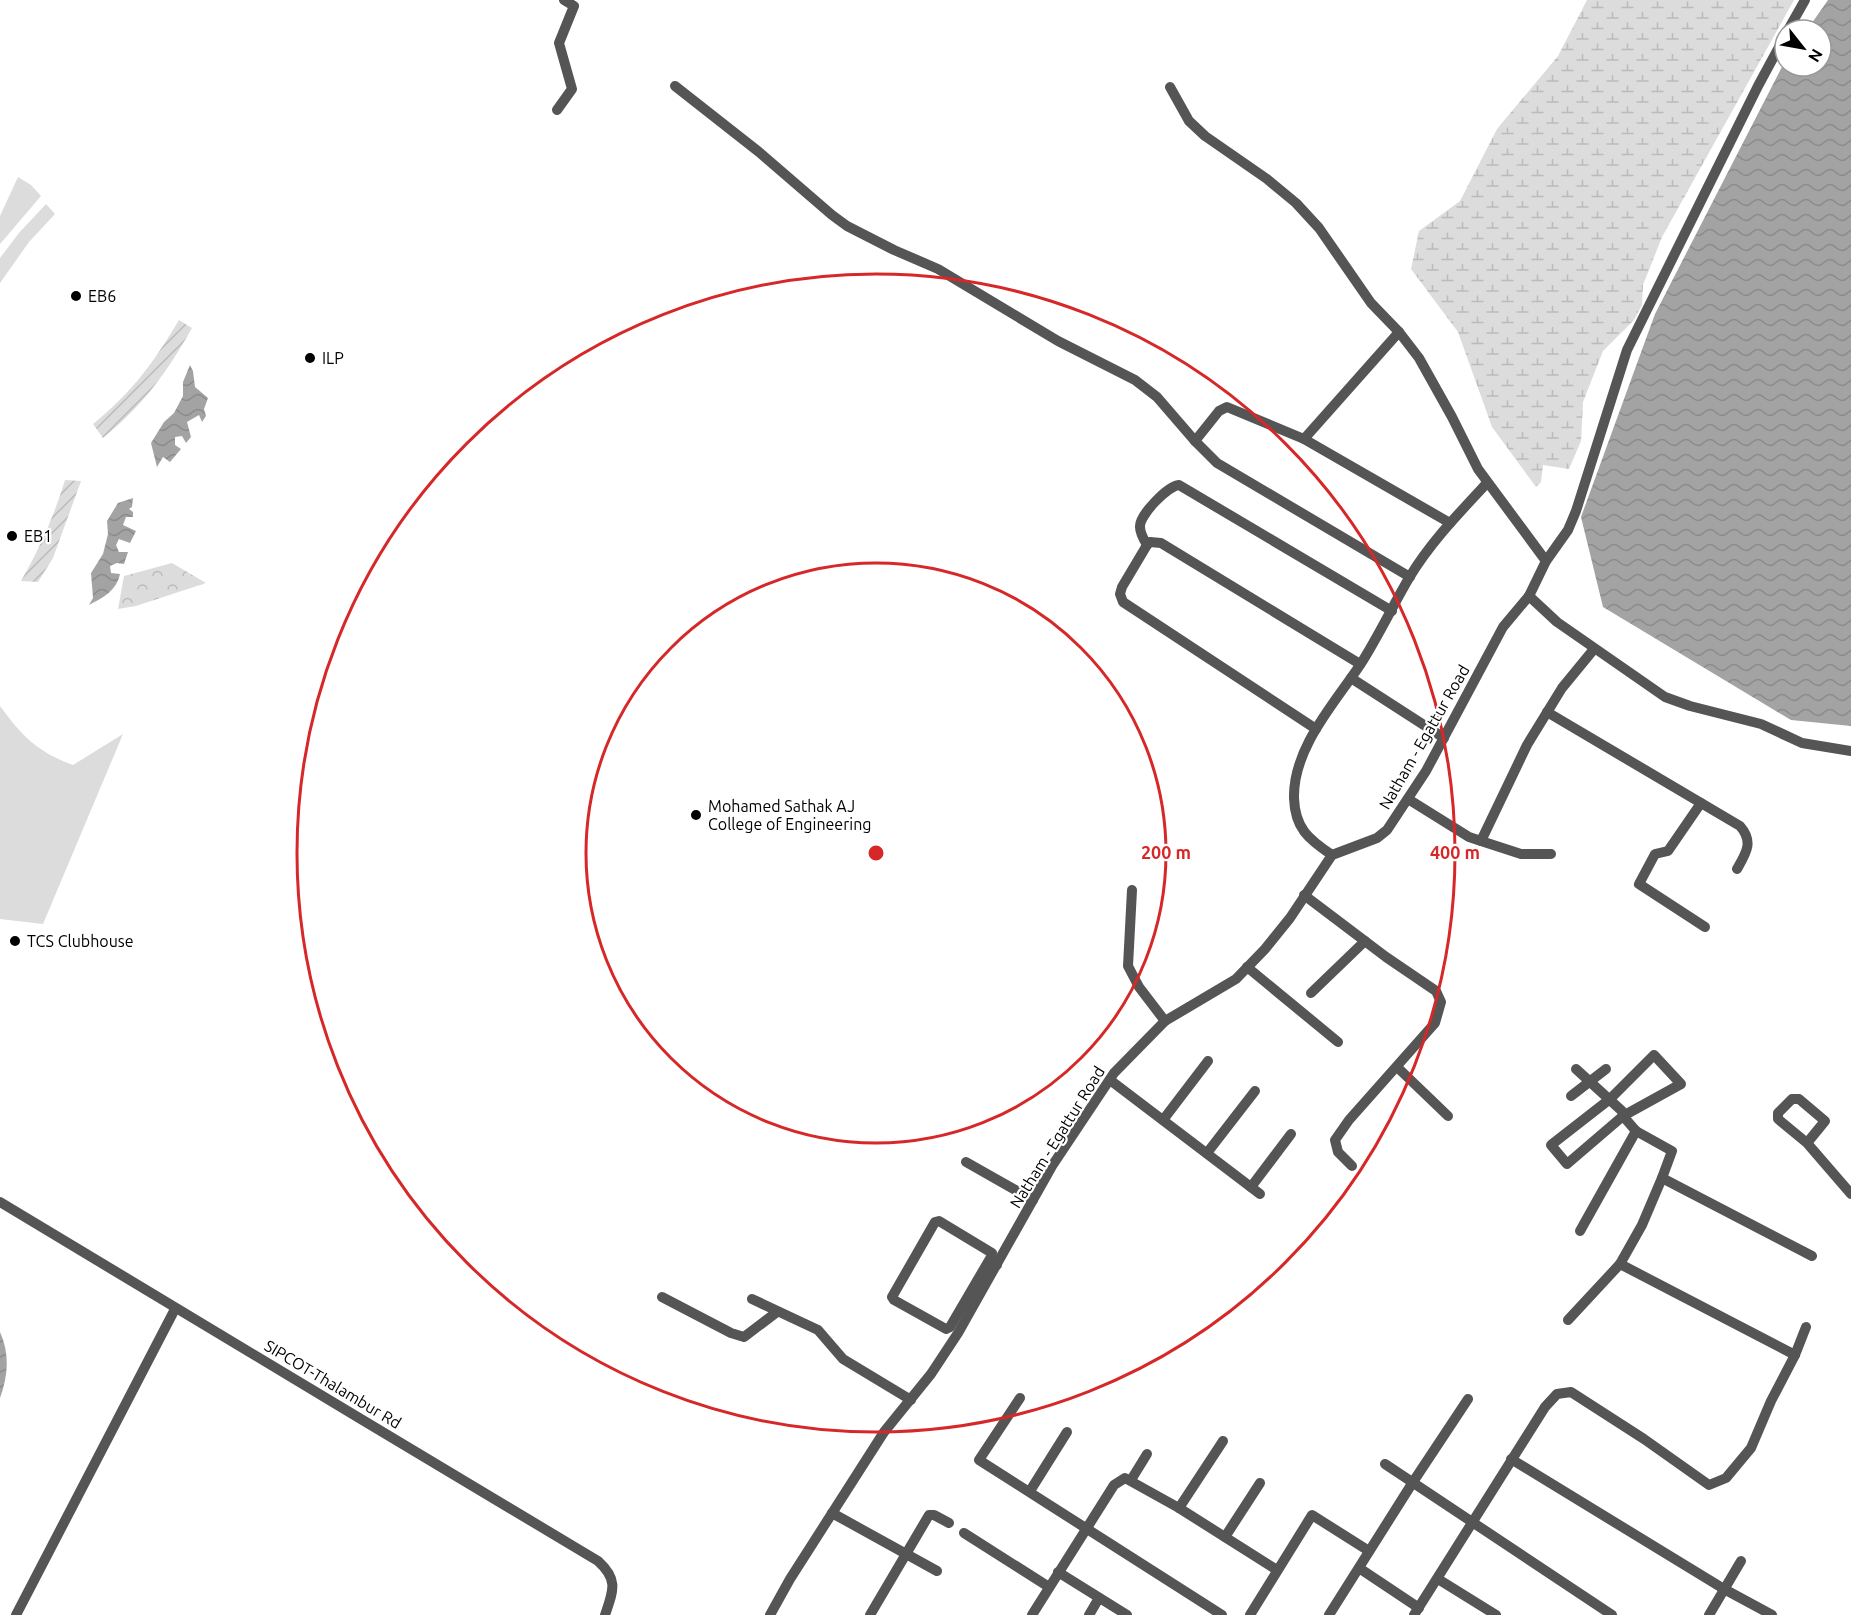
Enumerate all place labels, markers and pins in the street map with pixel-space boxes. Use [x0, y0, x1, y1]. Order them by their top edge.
place label: EB6 [88, 287, 116, 305]
marker: EB6 [69, 289, 83, 303]
place label: ILP [322, 349, 344, 367]
marker: ILP [303, 351, 317, 365]
place label: EB1 [24, 527, 52, 545]
marker: EB1 [5, 529, 19, 543]
place label: Mohamed Sathak AJ College of Engineering [708, 797, 871, 833]
marker: Mohamed Sathak AJ College of Engineering [689, 808, 703, 822]
centre of rings [866, 843, 886, 863]
place label: TCS Clubhouse [27, 932, 134, 950]
marker: TCS Clubhouse [8, 934, 22, 948]

